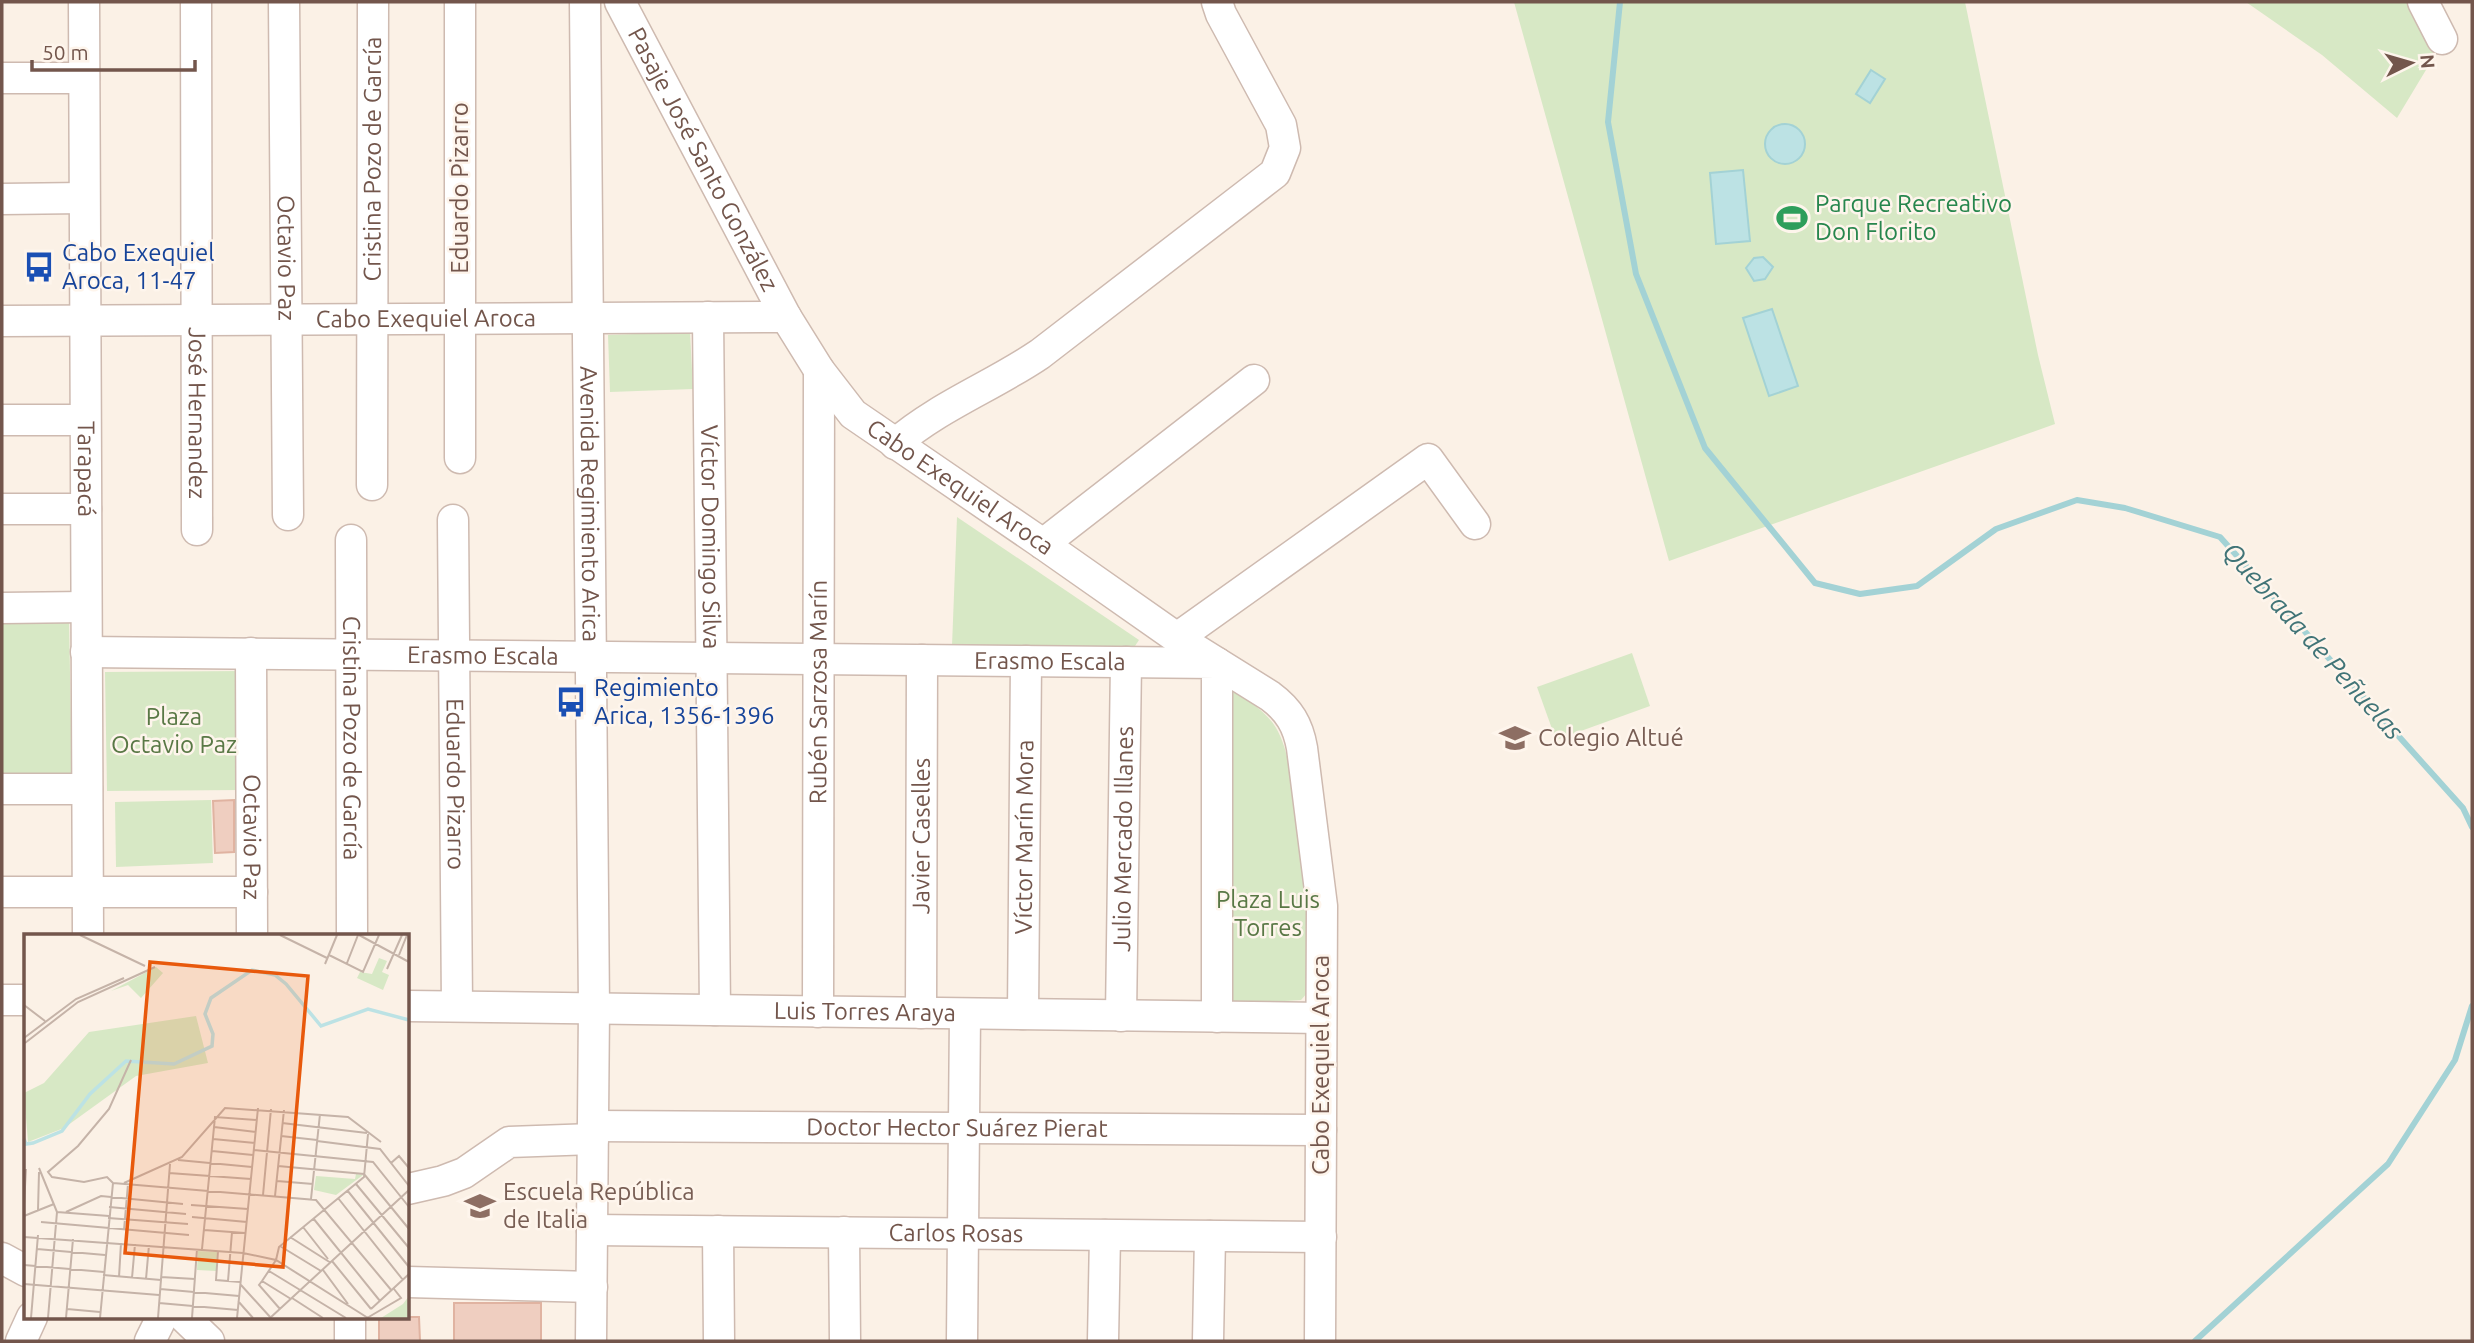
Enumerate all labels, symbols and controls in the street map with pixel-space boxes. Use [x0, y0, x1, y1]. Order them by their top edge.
street label: Pasaje José Santo González [623, 23, 784, 296]
scale bar [32, 28, 194, 72]
north arrow [2376, 28, 2446, 98]
street label: Cristina Pozo de García [358, 37, 386, 281]
text: 50 m [42, 40, 89, 64]
text: N [2416, 53, 2440, 70]
street label: Eduardo Pizarro [446, 102, 473, 274]
place label: Parque Recreativo Don Florito [1815, 190, 2012, 245]
street label: Octavio Paz [273, 195, 300, 321]
sports icon: Parque Recreativo Don Florito [1775, 201, 1809, 235]
place label: Cabo Exequiel Aroca, 11-47 [62, 239, 215, 294]
bus stop icon: Cabo Exequiel Aroca, 11-47 [22, 250, 56, 284]
street label: Cabo Exequiel Aroca [316, 304, 536, 332]
street label: José Hernandez [184, 327, 211, 499]
street label: Avenida Regimiento Arica [575, 366, 605, 642]
street label: Cabo Exequiel Aroca [862, 414, 1059, 560]
street label: Tarapacá [73, 421, 100, 517]
street label: Víctor Domingo Silva [696, 425, 725, 649]
water label: Quebrada de Peñuelas [2217, 536, 2410, 746]
street label: Rubén Sarzosa Marín [804, 580, 832, 804]
street label: Cristina Pozo de García [338, 616, 366, 860]
street label: Erasmo Escala [407, 641, 559, 670]
street label: Erasmo Escala [974, 647, 1126, 675]
place label: Regimiento Arica, 1356-1396 [594, 674, 775, 729]
bus stop icon: Regimiento Arica, 1356-1396 [554, 685, 588, 719]
street label: Eduardo Pizarro [441, 698, 470, 870]
park label: Plaza Octavio Paz [111, 703, 237, 758]
school or university icon: Colegio Altué [1498, 721, 1532, 755]
place label: Colegio Altué [1538, 724, 1684, 751]
street label: Julio Mercado Illanes [1108, 726, 1138, 952]
street label: Víctor Marín Mora [1010, 740, 1038, 935]
street label: Javier Caselles [907, 758, 935, 914]
street label: Octavio Paz [238, 774, 266, 900]
park label: Plaza Luis Torres [1216, 886, 1320, 941]
inset map [24, 934, 410, 1318]
street label: Cabo Exequiel Aroca [1307, 955, 1334, 1175]
street label: Luis Torres Araya [774, 997, 956, 1026]
street label: Doctor Hector Suárez Pierat [806, 1113, 1108, 1142]
place label: Escuela República de Italia [503, 1178, 695, 1233]
school or university icon: Escuela República de Italia [463, 1189, 497, 1223]
street label: Carlos Rosas [889, 1219, 1023, 1247]

